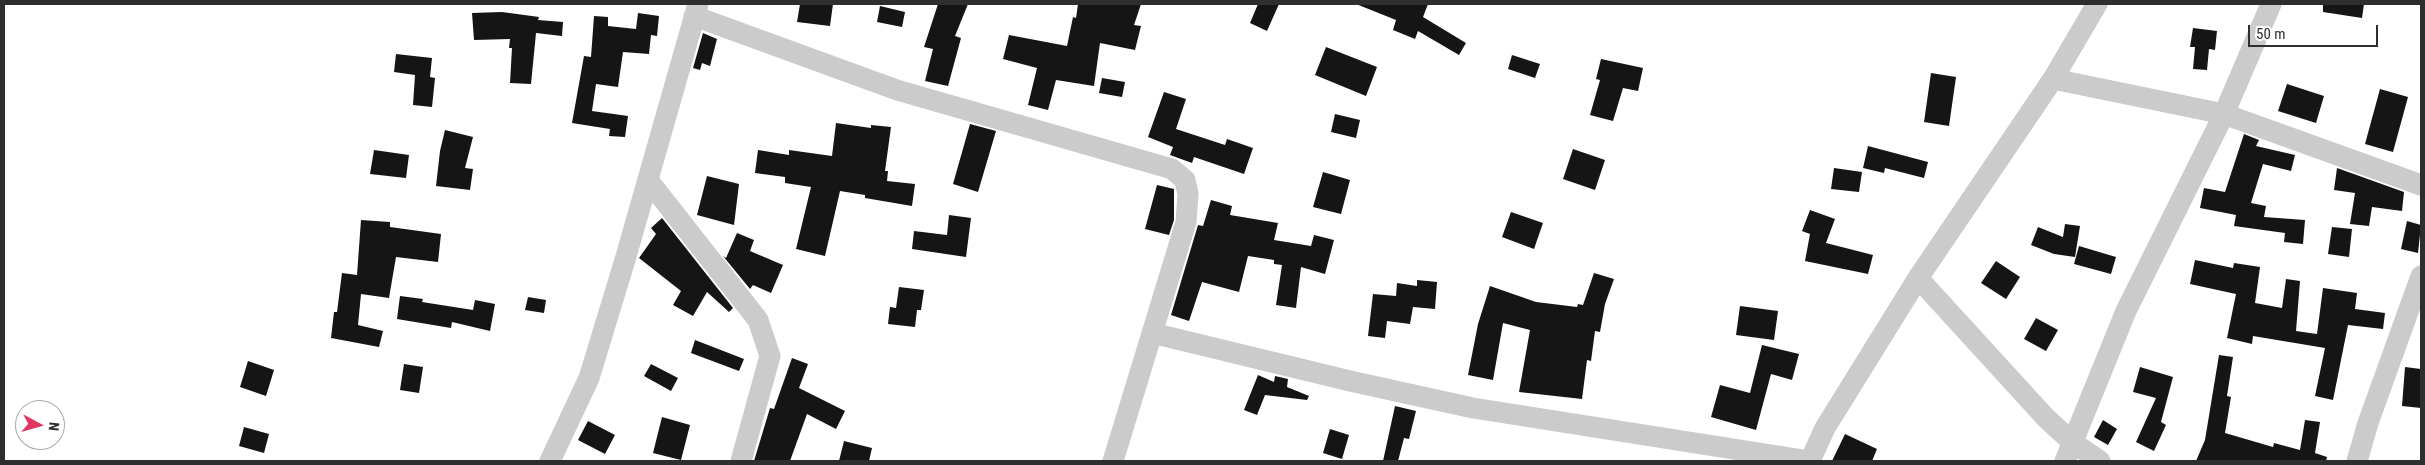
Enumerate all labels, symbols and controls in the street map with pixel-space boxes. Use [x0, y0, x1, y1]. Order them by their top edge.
scale bar [2250, 15, 2380, 47]
text: 50 m [2256, 25, 2286, 43]
north arrow [15, 400, 65, 450]
text: N [46, 421, 62, 432]

